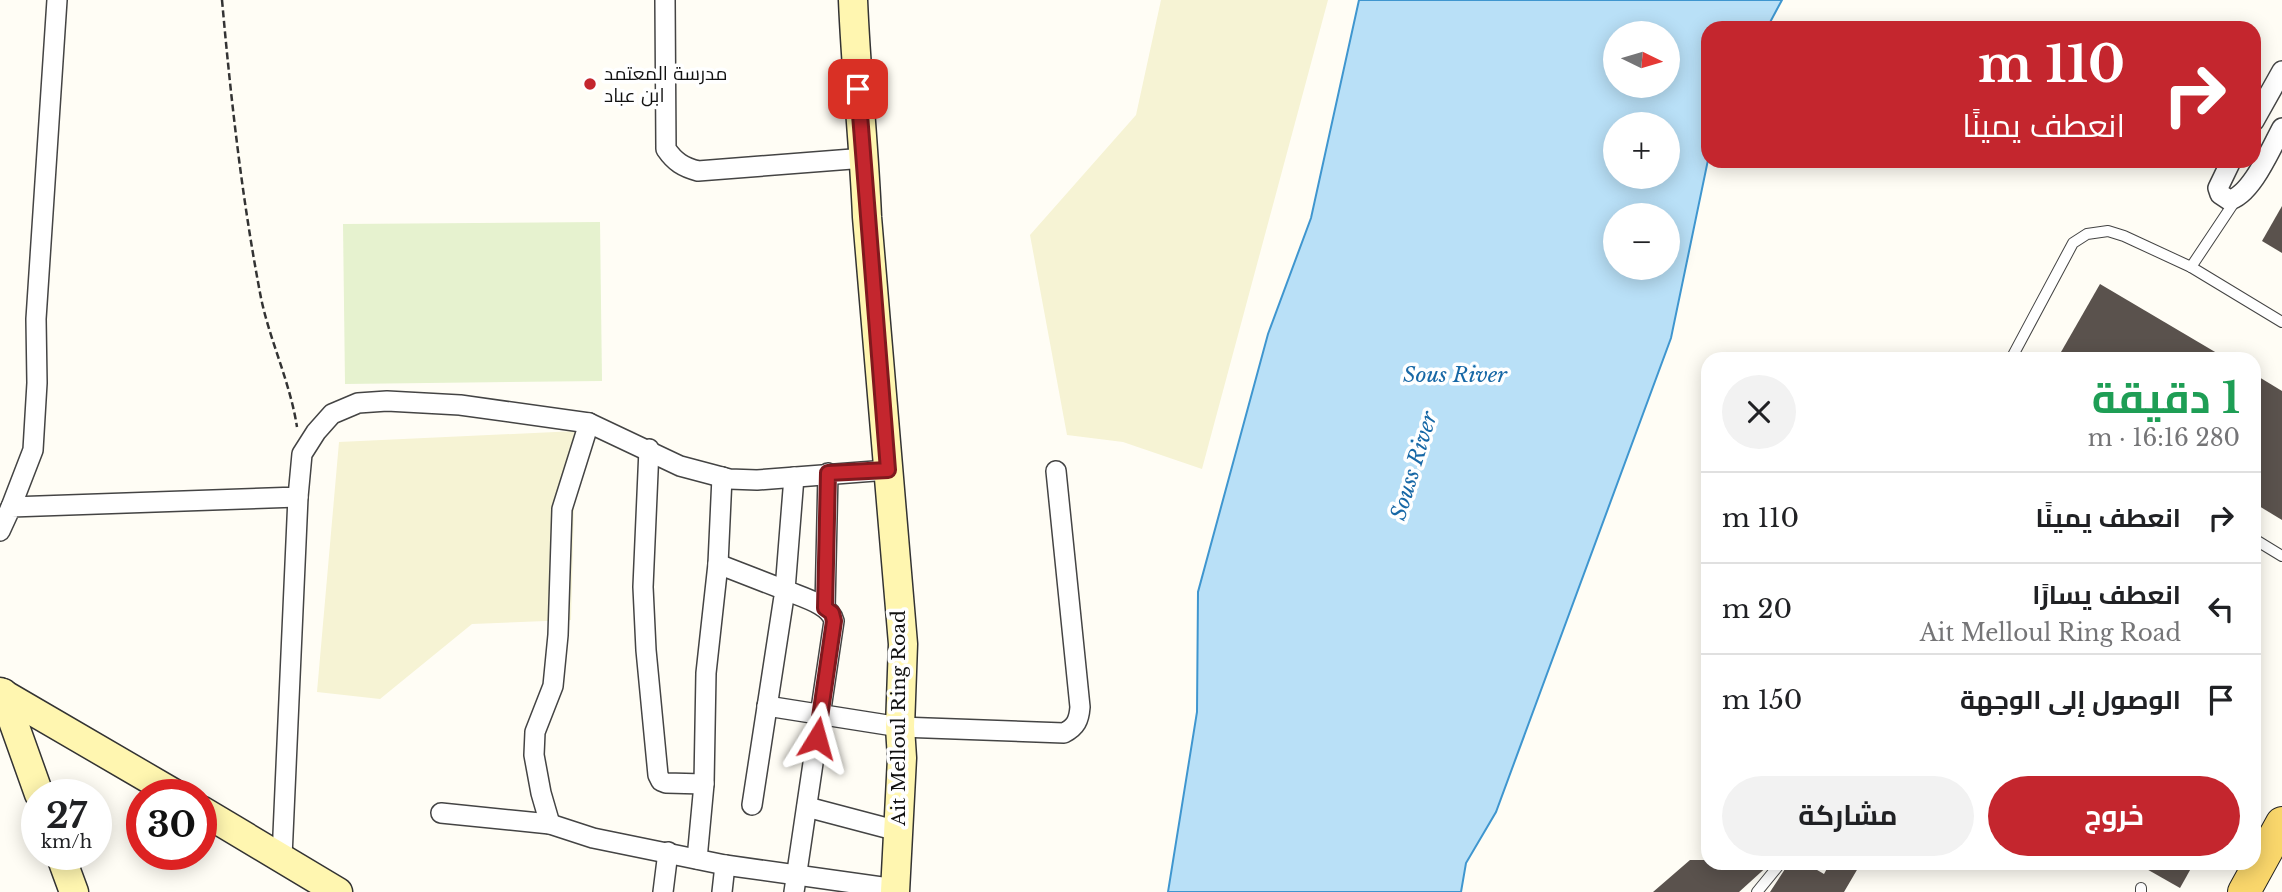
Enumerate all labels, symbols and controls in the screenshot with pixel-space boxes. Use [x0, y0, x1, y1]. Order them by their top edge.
north arrow [1603, 21, 1680, 98]
map controls [1603, 21, 1680, 280]
text: 110 m [1978, 34, 2125, 95]
icon: right [2149, 49, 2240, 140]
pin [828, 59, 888, 119]
place label: مدرسة المعتمد ابن عباد [604, 62, 727, 107]
icon: arrive [839, 70, 877, 108]
marker: مدرسة المعتمد ابن عباد [582, 76, 598, 92]
text: انعطف يمينًا [1962, 106, 2125, 146]
button: + [1603, 112, 1680, 189]
button: − [1603, 203, 1680, 280]
water label: Sous River [1403, 362, 1508, 388]
text: 1 دقيقة [2092, 372, 2240, 424]
button: close [1722, 375, 1796, 449]
water label: Souss River [1385, 407, 1443, 523]
text: 280 m · 16:16 [2088, 424, 2240, 452]
icon: right [2202, 499, 2240, 537]
text: 110 m [1722, 502, 1799, 534]
text: انعطف يمينًا [2035, 502, 2181, 534]
text: انعطف يسارًا [2032, 579, 2181, 611]
icon: left [2202, 590, 2240, 628]
text: 20 m [1722, 593, 1792, 625]
street label: Ait Melloul Ring Road [887, 610, 910, 827]
text: Ait Melloul Ring Road [1920, 619, 2181, 647]
icon: arrive [2202, 681, 2240, 719]
text: 150 m [1722, 684, 1802, 716]
text: الوصول إلى الوجهة [1960, 684, 2181, 716]
position arrow [780, 701, 854, 775]
button: مشاركة [1722, 776, 1974, 856]
button: خروج [1988, 776, 2240, 856]
speed limit sign: 30 [126, 779, 217, 870]
text: 27 [46, 794, 87, 837]
text: km/h [41, 831, 92, 853]

